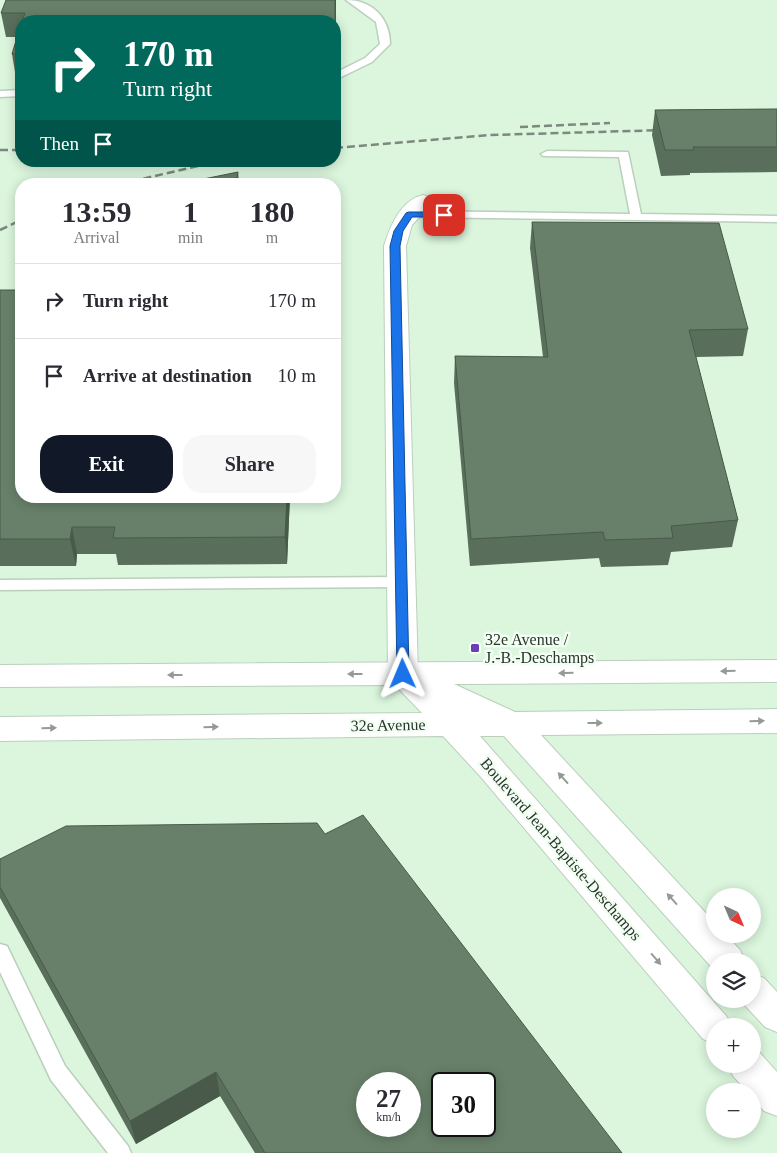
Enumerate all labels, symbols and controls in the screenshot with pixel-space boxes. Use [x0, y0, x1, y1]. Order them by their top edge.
icon: right [40, 35, 105, 100]
text: 170 m [123, 35, 213, 74]
text: Turn right [123, 76, 212, 101]
icon: arrive [89, 130, 117, 158]
text: Then [40, 133, 79, 154]
pin [423, 194, 465, 236]
text: 13:59 [62, 195, 132, 228]
text: 1 [183, 195, 198, 228]
text: 180 [249, 195, 294, 228]
icon: arrive [430, 201, 458, 229]
text: Arrival [73, 229, 120, 246]
text: min [178, 229, 203, 246]
text: m [266, 229, 278, 246]
icon: right [40, 287, 68, 315]
text: Turn right [83, 290, 168, 311]
text: 170 m [268, 290, 316, 311]
icon: arrive [40, 362, 68, 390]
text: Arrive at destination [83, 365, 252, 386]
text: 10 m [277, 365, 316, 386]
button: Exit [40, 435, 173, 493]
button: Share [183, 435, 316, 493]
place label: 32e Avenue / J.-B.-Deschamps [485, 631, 594, 667]
marker: 32e Avenue / J.-B.-Deschamps [469, 642, 481, 654]
position arrow [376, 647, 428, 699]
one-way arrow [720, 667, 736, 675]
one-way arrow [558, 669, 574, 677]
one-way arrow [346, 670, 362, 678]
one-way arrow [166, 671, 182, 679]
street label: 32e Avenue [350, 716, 426, 734]
one-way arrow [749, 717, 765, 725]
one-way arrow [587, 719, 603, 727]
one-way arrow [203, 723, 219, 731]
one-way arrow [41, 724, 57, 732]
street label: Boulevard Jean-Baptiste-Deschamps [476, 754, 645, 944]
one-way arrow [557, 773, 569, 785]
north arrow [706, 888, 761, 942]
map controls [706, 888, 761, 1138]
one-way arrow [666, 892, 677, 905]
one-way arrow [650, 953, 661, 966]
button: layers [706, 953, 761, 1008]
button: + [706, 1018, 761, 1073]
speed limit sign: 30 [431, 1072, 496, 1137]
button: − [706, 1083, 761, 1138]
text: 27 [376, 1085, 401, 1112]
text: km/h [376, 1110, 401, 1124]

